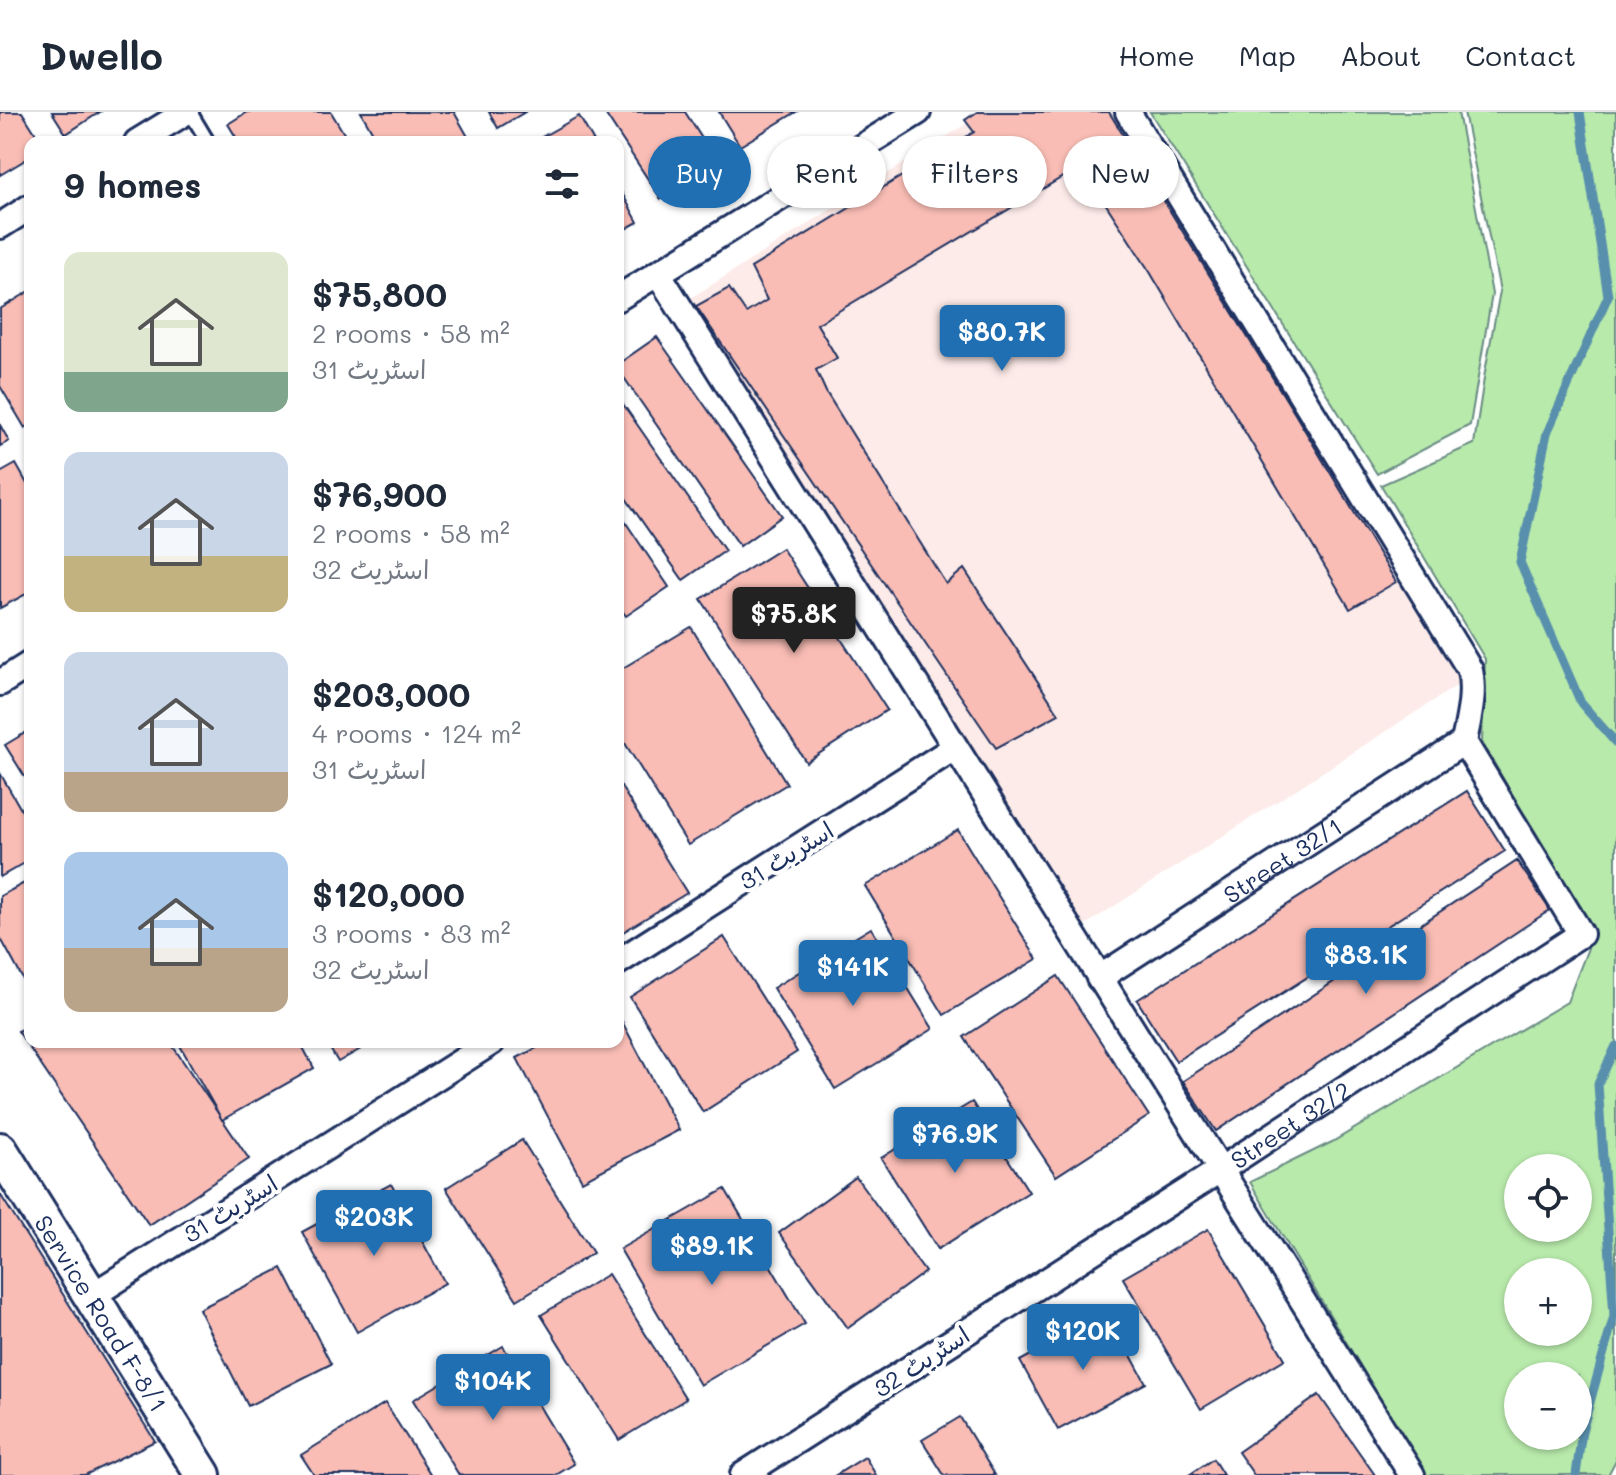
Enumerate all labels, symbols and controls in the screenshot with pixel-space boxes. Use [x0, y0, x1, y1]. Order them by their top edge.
text: Dwello [40, 30, 163, 80]
text: Home [1119, 37, 1195, 73]
text: Map [1239, 37, 1296, 73]
text: About [1340, 37, 1421, 73]
text: Contact [1465, 37, 1576, 73]
chip: Buy [648, 136, 751, 208]
chip: Rent [767, 136, 886, 208]
chip: Filters [902, 136, 1047, 208]
chip: New [1063, 136, 1179, 208]
text: 9 homes [64, 162, 201, 207]
icon: filters [540, 162, 584, 206]
text: $75,800 [312, 271, 447, 316]
icon: home [128, 284, 224, 380]
pin: $80.7K [937, 305, 1067, 373]
text: $80.7K [958, 314, 1046, 348]
text: 2 rooms · 58 m² [312, 316, 510, 350]
text: اسٹریٹ 31 [312, 352, 427, 386]
text: $76,900 [312, 471, 447, 516]
icon: home [128, 484, 224, 580]
text: 2 rooms · 58 m² [312, 516, 510, 550]
text: اسٹریٹ 32 [312, 552, 429, 586]
pin: $75.8K [729, 587, 859, 655]
text: $75.8K [751, 596, 837, 630]
text: $203,000 [312, 671, 470, 716]
icon: home [128, 684, 224, 780]
text: 4 rooms · 124 m² [312, 716, 521, 750]
text: اسٹریٹ 31 [312, 752, 427, 786]
street label: Street 32/1 [1217, 810, 1347, 909]
street label: اسٹریٹ 31 [733, 814, 839, 896]
text: $120,000 [312, 871, 465, 916]
icon: home [128, 884, 224, 980]
text: 3 rooms · 83 m² [312, 916, 511, 950]
pin: $83.1K [1301, 928, 1431, 996]
text: $83.1K [1324, 937, 1408, 971]
pin: $141K [797, 940, 909, 1008]
text: $141K [817, 949, 889, 983]
text: اسٹریٹ 32 [312, 952, 429, 986]
street label: Street 32/2 [1224, 1074, 1356, 1175]
pin: $76.9K [890, 1107, 1020, 1175]
text: $76.9K [911, 1116, 999, 1150]
map controls [1504, 1154, 1592, 1450]
button: locate [1504, 1154, 1592, 1242]
street label: اسٹریٹ 31 [177, 1167, 283, 1249]
pin: $203K [318, 1190, 430, 1258]
text: $203K [334, 1199, 414, 1233]
street label: Service Road F-8/1 [29, 1209, 175, 1417]
pin: $89.1K [647, 1219, 777, 1287]
text: $89.1K [670, 1228, 754, 1262]
button: + [1504, 1258, 1592, 1346]
pin: $120K [1027, 1304, 1139, 1372]
text: $120K [1045, 1313, 1121, 1347]
street label: اسٹریٹ 32 [867, 1318, 975, 1404]
pin: $104K [437, 1354, 549, 1422]
button: − [1504, 1362, 1592, 1450]
text: $104K [454, 1363, 532, 1397]

